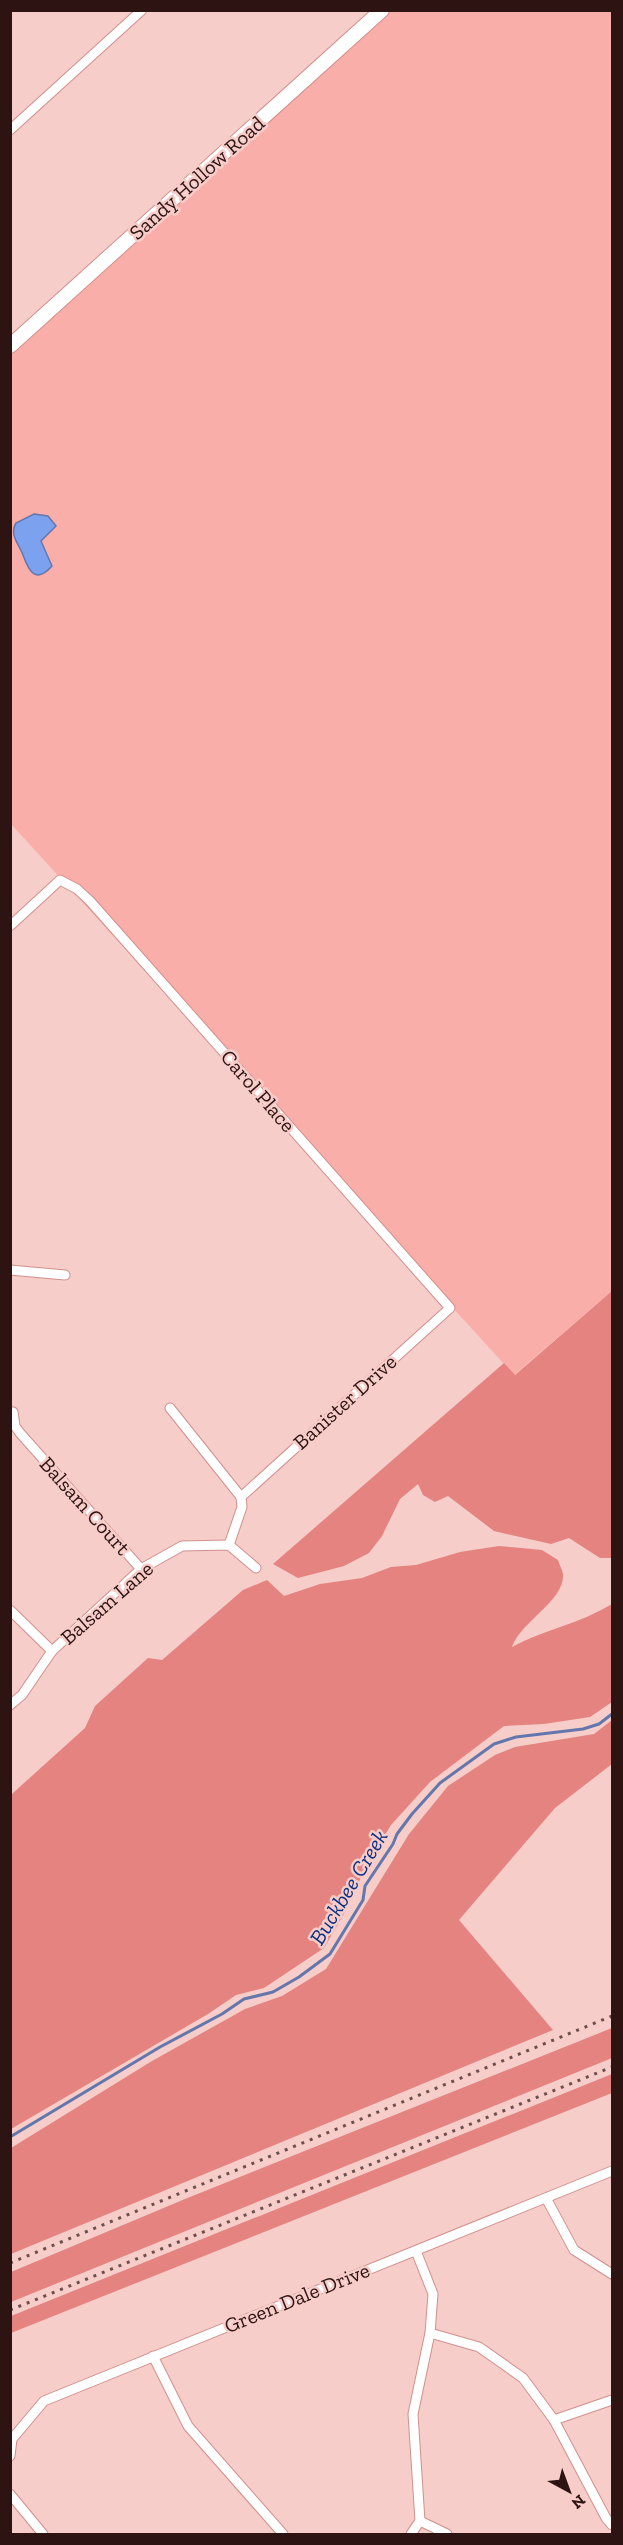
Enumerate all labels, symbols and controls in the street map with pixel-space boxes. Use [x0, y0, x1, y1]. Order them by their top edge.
street label: Sandy Hollow Road [124, 110, 270, 245]
street label: Carol Place [216, 1044, 301, 1137]
street label: Banister Drive [288, 1349, 402, 1455]
street label: Balsam Court [35, 1451, 136, 1560]
street label: Balsam Lane [55, 1556, 158, 1649]
water label: Buckbee Creek [304, 1825, 393, 1950]
street label: Green Dale Drive [221, 2257, 373, 2338]
north arrow [539, 2461, 599, 2521]
text: N [568, 2491, 589, 2513]

